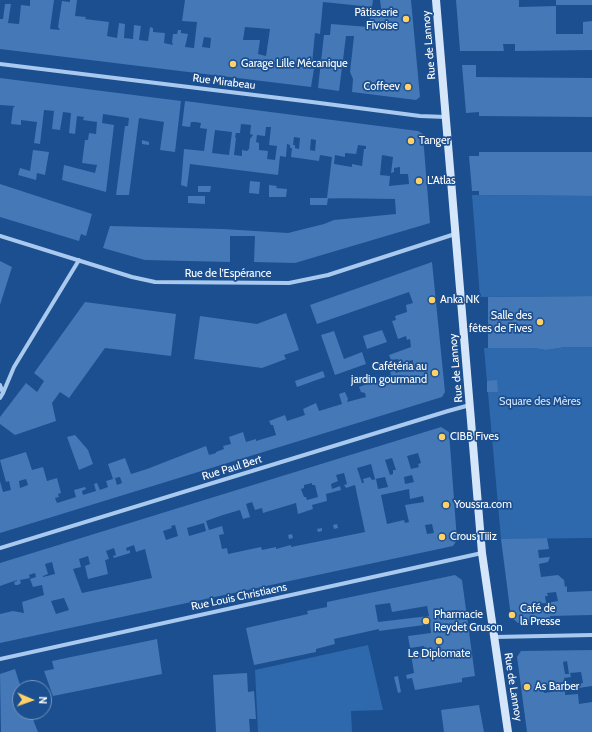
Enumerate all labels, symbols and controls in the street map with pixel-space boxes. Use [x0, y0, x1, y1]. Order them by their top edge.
place label: Pâtisserie Fivoise [354, 6, 398, 32]
street label: Rue de Lannoy [419, 10, 439, 80]
marker: Pâtisserie Fivoise [401, 14, 411, 24]
place label: Garage Lille Mécanique [241, 57, 348, 71]
marker: Garage Lille Mécanique [228, 59, 238, 69]
street label: Rue Mirabeau [192, 72, 256, 92]
place label: Coffeev [364, 80, 400, 94]
marker: Coffeev [403, 82, 413, 92]
place label: Tanger [419, 134, 450, 148]
marker: Tanger [406, 136, 416, 146]
place label: L'Atlas [427, 174, 456, 188]
marker: L'Atlas [414, 176, 424, 186]
street label: Rue de l'Espérance [185, 267, 271, 281]
place label: Anka NK [440, 293, 480, 307]
marker: Anka NK [427, 295, 437, 305]
place label: Salle des fêtes de Fives [469, 309, 532, 335]
marker: Salle des fêtes de Fives [535, 317, 545, 327]
street label: Rue de Lannoy [446, 333, 466, 403]
place label: Cafétéria au jardin gourmand [351, 360, 427, 386]
marker: Cafétéria au jardin gourmand [430, 368, 440, 378]
park label: Square des Mères [499, 395, 581, 409]
place label: CIBB Fives [450, 430, 499, 444]
marker: CIBB Fives [437, 432, 447, 442]
street label: Rue Paul Bert [200, 453, 264, 483]
place label: Youssra.com [454, 498, 512, 512]
marker: Youssra.com [441, 500, 451, 510]
place label: Crous Tiiiz [450, 530, 497, 544]
marker: Crous Tiiiz [437, 532, 447, 542]
street label: Rue Louis Christiaens [190, 580, 288, 614]
place label: Café de la Presse [520, 602, 560, 628]
place label: Pharmacie Reydet Gruson [434, 608, 503, 634]
marker: Café de la Presse [507, 610, 517, 620]
marker: Pharmacie Reydet Gruson [421, 616, 431, 626]
marker: Le Diplomate [434, 636, 444, 646]
place label: Le Diplomate [408, 647, 470, 661]
street label: Rue de Lannoy [501, 652, 525, 722]
north arrow [12, 680, 52, 720]
place label: As Barber [535, 680, 579, 694]
marker: As Barber [522, 682, 532, 692]
text: N [36, 696, 50, 705]

